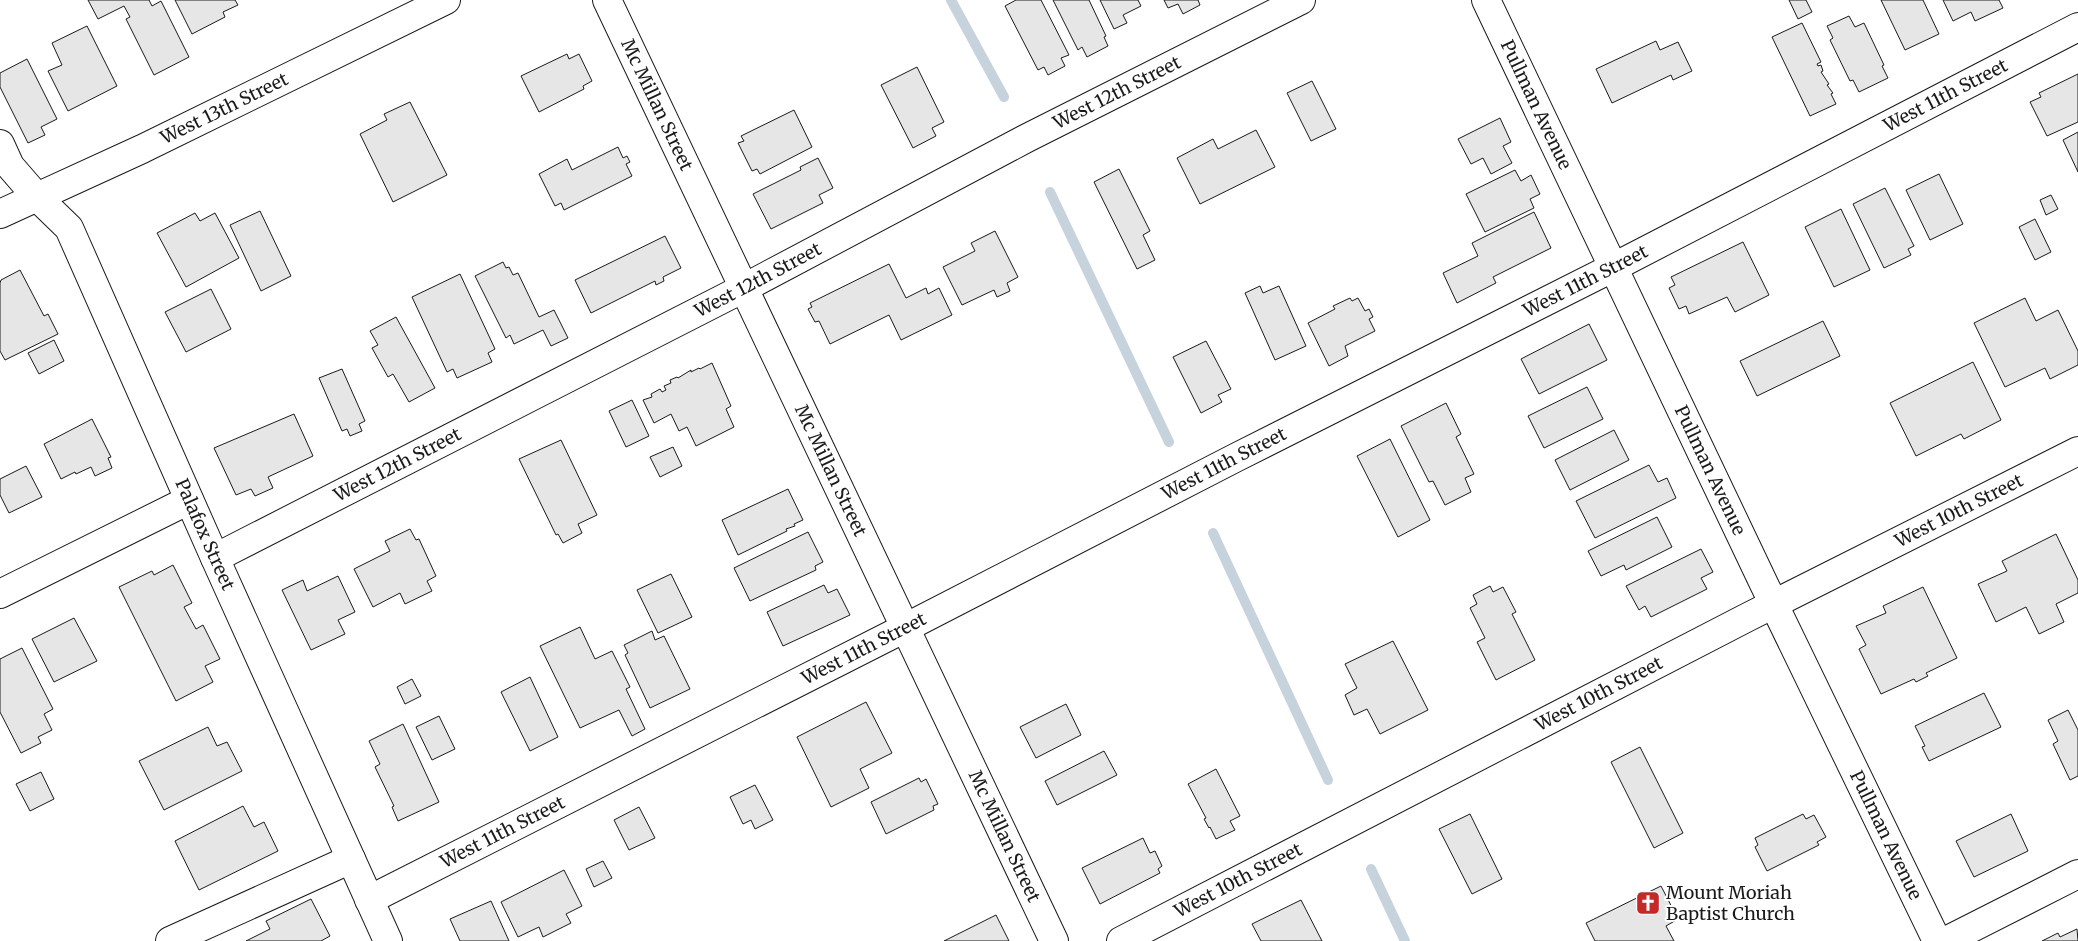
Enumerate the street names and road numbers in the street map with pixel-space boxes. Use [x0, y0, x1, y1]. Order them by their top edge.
street label: Mc Millan Street [616, 35, 698, 174]
street label: Pullman Avenue [1496, 36, 1577, 173]
street label: West 12th Street [1048, 50, 1184, 134]
street label: West 11th Street [1878, 53, 2011, 137]
street label: West 13th Street [156, 67, 292, 150]
street label: West 12th Street [690, 237, 825, 323]
street label: West 11th Street [1518, 240, 1652, 322]
street label: Mc Millan Street [790, 401, 872, 540]
street label: Pullman Avenue [1670, 402, 1751, 539]
street label: West 12th Street [329, 422, 465, 507]
street label: West 11th Street [1157, 422, 1290, 505]
street label: West 10th Street [1890, 469, 2027, 553]
street label: Palafox Street [170, 475, 240, 594]
street label: West 11th Street [797, 607, 930, 690]
street label: West 10th Street [1530, 651, 1666, 736]
street label: Mc Millan Street [964, 767, 1046, 906]
street label: Pullman Avenue [1845, 767, 1927, 904]
street label: West 11th Street [436, 790, 569, 873]
street label: West 10th Street [1169, 837, 1306, 923]

